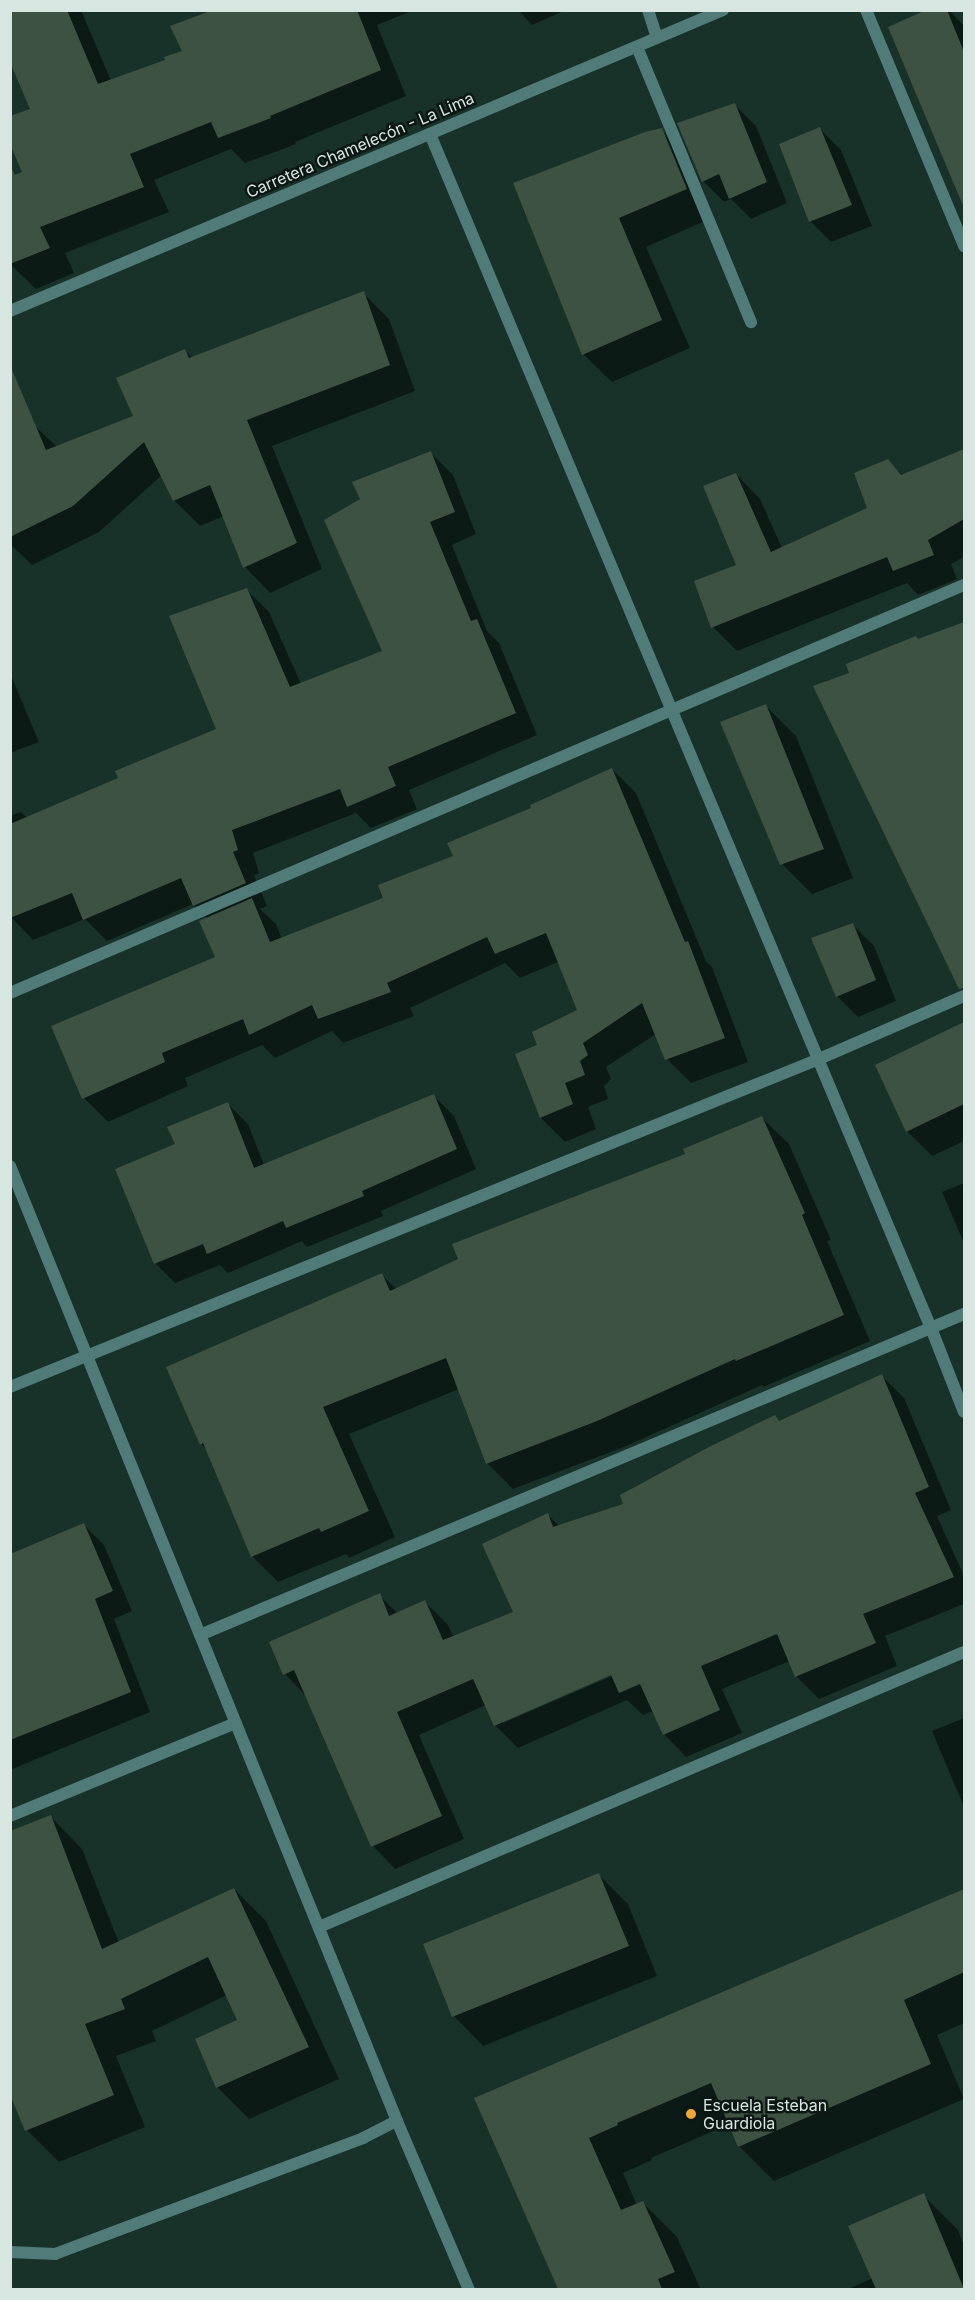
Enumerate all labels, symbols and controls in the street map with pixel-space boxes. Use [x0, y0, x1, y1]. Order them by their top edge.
street label: Carretera Chamelecón - La Lima [243, 88, 477, 202]
place label: Escuela Esteban Guardiola [703, 2095, 827, 2133]
marker: Escuela Esteban Guardiola [684, 2107, 698, 2121]

